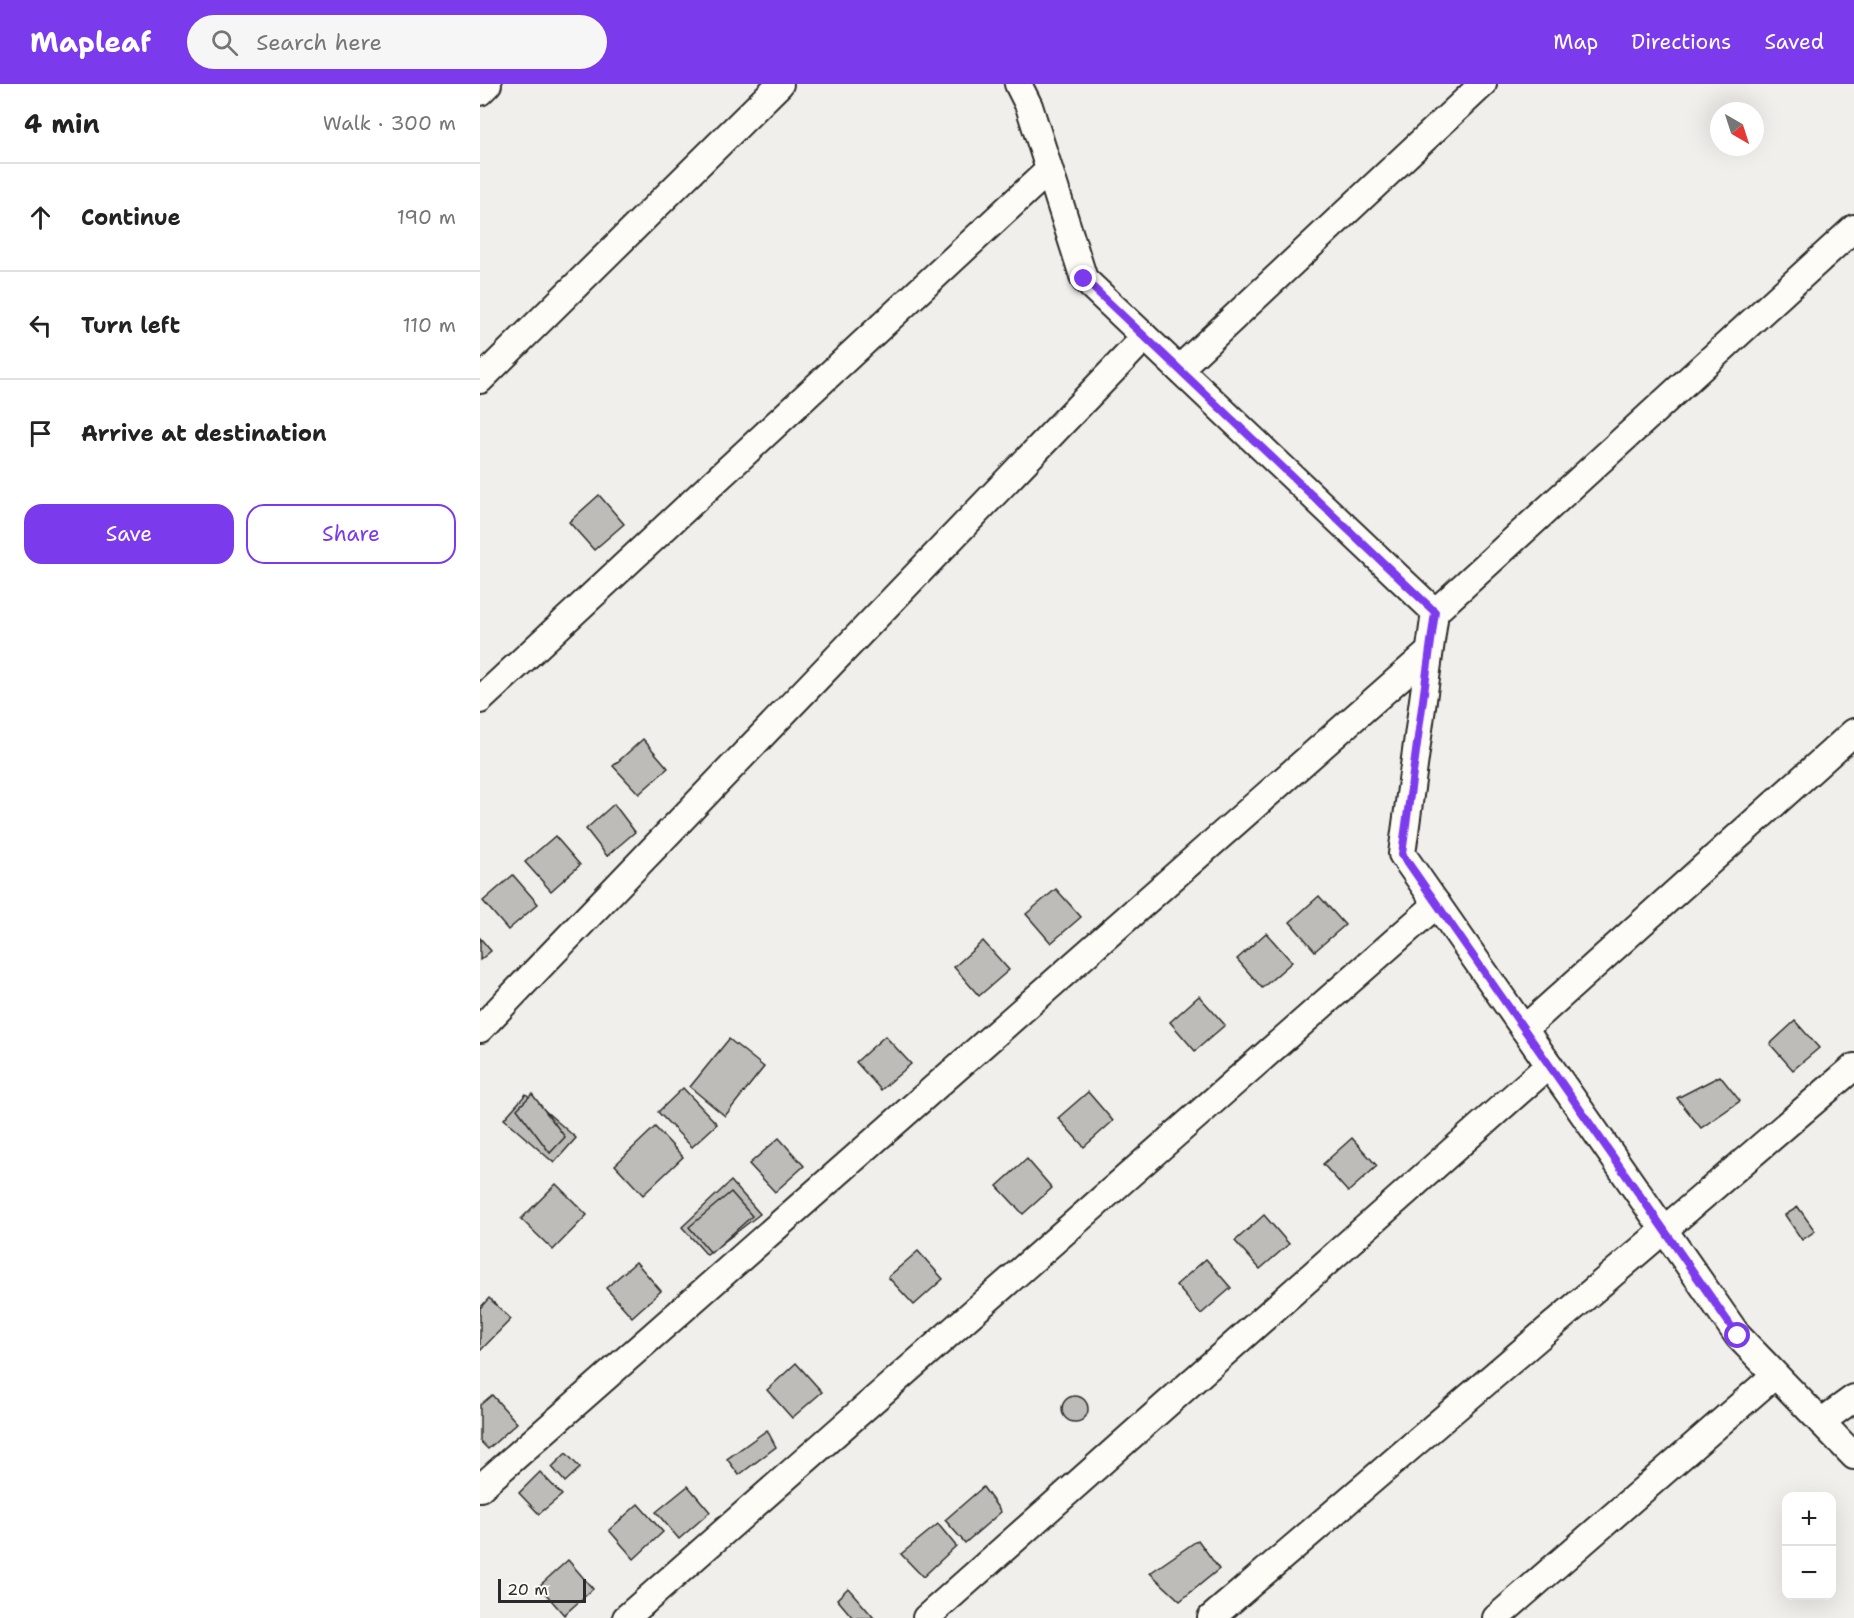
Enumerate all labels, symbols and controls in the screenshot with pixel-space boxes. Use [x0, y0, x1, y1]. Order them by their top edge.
search box [187, 15, 607, 69]
text: Mapleaf [30, 23, 151, 61]
icon: search [208, 26, 241, 59]
text: Search here [256, 28, 382, 57]
text: Map [1553, 28, 1598, 56]
text: Directions [1631, 28, 1731, 56]
text: Saved [1764, 28, 1824, 56]
north arrow [1710, 102, 1764, 156]
text: 4 min [24, 106, 100, 141]
text: Walk · 300 m [323, 110, 456, 136]
icon: ahead [24, 201, 57, 234]
text: Continue [81, 203, 181, 232]
text: 190 m [397, 204, 456, 230]
route end [1070, 265, 1096, 291]
icon: left [24, 309, 57, 342]
text: Turn left [81, 311, 180, 340]
text: 110 m [402, 312, 456, 338]
icon: arrive [24, 417, 57, 450]
text: Arrive at destination [81, 419, 327, 448]
button: Save [24, 504, 234, 564]
button: Share [246, 504, 456, 564]
route start [1724, 1322, 1750, 1348]
map controls [1782, 1492, 1836, 1600]
button: + [1782, 1492, 1836, 1546]
button: − [1782, 1546, 1836, 1600]
scale bar [498, 1576, 586, 1604]
text: 20 m [507, 1579, 548, 1600]

